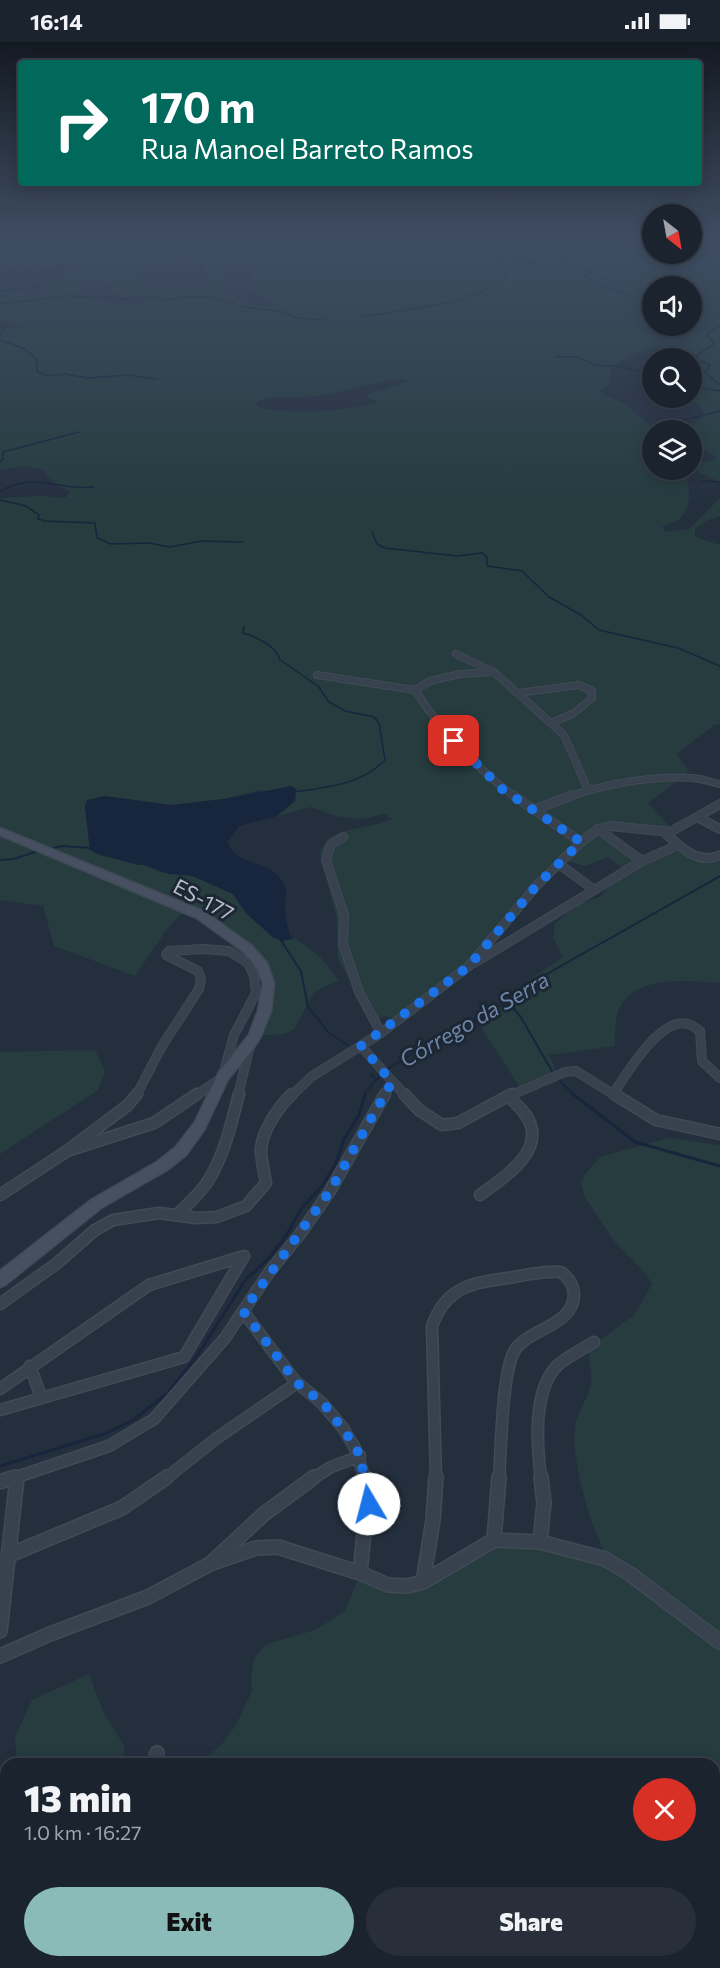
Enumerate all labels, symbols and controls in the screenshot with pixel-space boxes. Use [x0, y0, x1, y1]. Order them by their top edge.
text: 16:14 [30, 8, 83, 35]
text: 170 m [141, 80, 255, 132]
icon: right [42, 84, 120, 162]
text: Rua Manoel Barreto Ramos [141, 132, 474, 165]
north arrow [642, 204, 702, 264]
map controls [642, 204, 702, 480]
button: sound [642, 276, 702, 336]
button: search [642, 348, 702, 408]
button: layers [642, 420, 702, 480]
pin [428, 715, 479, 766]
icon: arrive [437, 724, 470, 757]
street label: ES-177 [170, 873, 238, 925]
water label: Córrego da Serra [395, 965, 553, 1073]
position arrow [337, 1472, 401, 1536]
text: 13 min [24, 1775, 132, 1819]
button: close [633, 1778, 696, 1841]
text: 1.0 km · 16:27 [24, 1820, 141, 1844]
button: Exit [24, 1887, 354, 1956]
button: Share [366, 1887, 696, 1956]

